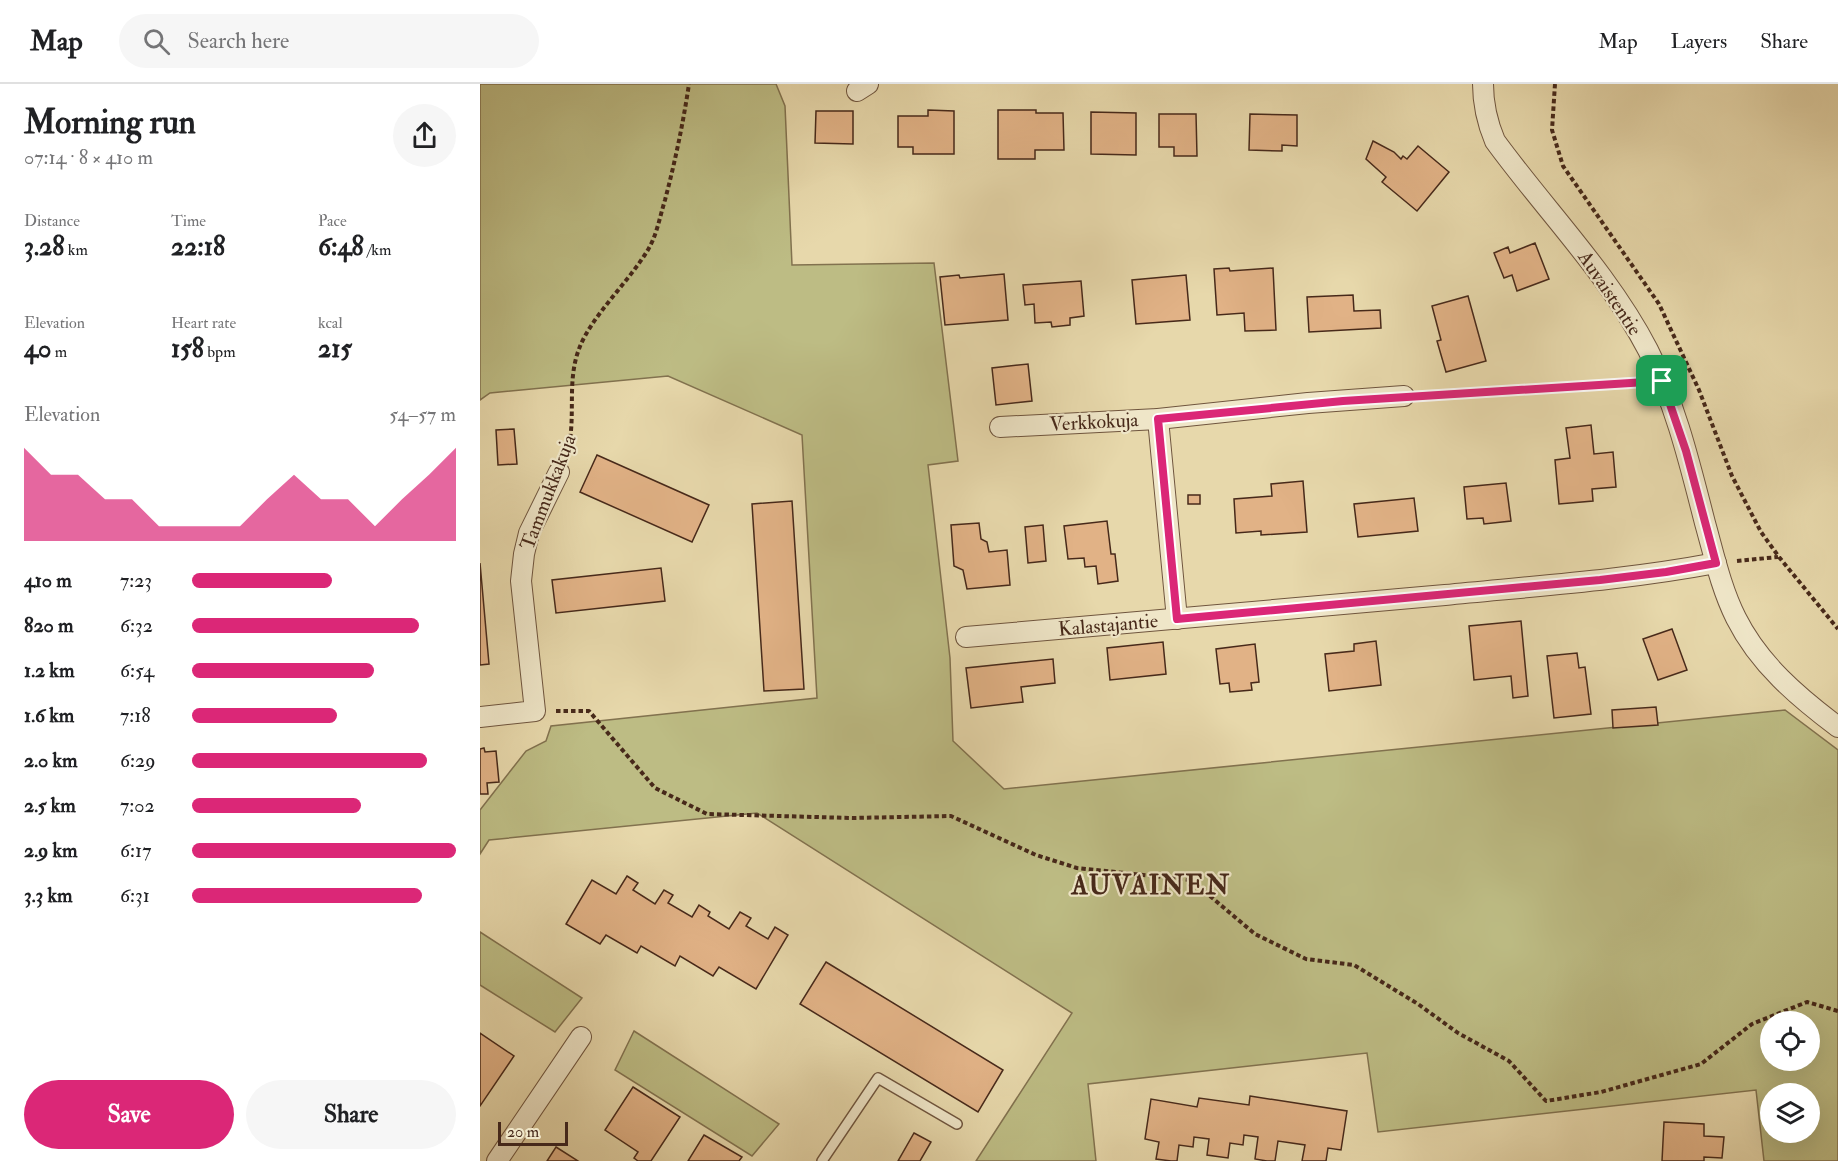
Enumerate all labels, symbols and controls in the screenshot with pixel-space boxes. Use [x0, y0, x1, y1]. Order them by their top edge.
search box [119, 14, 539, 68]
text: Map [30, 24, 83, 59]
icon: search [140, 25, 173, 58]
text: Search here [188, 27, 289, 55]
text: Map [1598, 28, 1638, 55]
text: Layers [1671, 28, 1727, 55]
text: Share [1760, 28, 1808, 55]
text: Morning run [24, 102, 196, 143]
button: share [393, 104, 456, 167]
text: 07:14 · 8 × 410 m [24, 145, 153, 170]
text: Distance [24, 211, 80, 231]
text: Time [171, 211, 206, 231]
text: Pace [318, 211, 347, 231]
text: 3.28 [24, 231, 64, 263]
text: 22:18 [171, 231, 225, 263]
text: 6:48 [318, 231, 364, 263]
text: km [64, 240, 88, 260]
text: /km [364, 240, 391, 260]
street label: Auvaistentie [1572, 245, 1647, 340]
text: Elevation [24, 313, 85, 333]
text: Heart rate [171, 313, 236, 333]
text: kcal [318, 313, 343, 333]
text: 40 [24, 333, 51, 365]
text: 158 [171, 333, 204, 365]
text: 215 [318, 333, 352, 365]
text: m [51, 342, 67, 362]
text: bpm [204, 342, 236, 362]
pin [1636, 355, 1687, 406]
icon: arrive [1645, 364, 1678, 397]
text: Elevation [24, 402, 100, 427]
text: 54–57 m [389, 402, 456, 427]
street label: Verkkokuja [1049, 407, 1140, 437]
street label: Tammukkakuja [515, 430, 582, 553]
text: 410 m [24, 568, 72, 593]
text: 7:23 [120, 568, 152, 593]
street label: Kalastajantie [1057, 608, 1159, 642]
text: 820 m [24, 613, 74, 638]
text: 6:32 [120, 613, 153, 638]
text: 1.2 km [24, 658, 74, 683]
text: 6:54 [120, 658, 154, 683]
text: 1.6 km [24, 703, 74, 728]
text: 7:18 [120, 703, 151, 728]
text: 2.0 km [24, 748, 78, 773]
text: 6:29 [120, 748, 155, 773]
text: 2.5 km [24, 793, 76, 818]
text: 7:02 [120, 793, 155, 818]
text: 2.9 km [24, 838, 78, 863]
text: 6:17 [120, 838, 151, 863]
district label: AUVAINEN [1071, 870, 1231, 902]
text: 3.3 km [24, 883, 72, 908]
text: 6:31 [120, 883, 150, 908]
map controls [1760, 1011, 1820, 1143]
button: locate [1760, 1011, 1820, 1071]
button: Save [24, 1080, 234, 1149]
button: Share [246, 1080, 456, 1149]
button: layers [1760, 1083, 1820, 1143]
scale bar [498, 1119, 568, 1146]
text: 20 m [507, 1122, 539, 1142]

